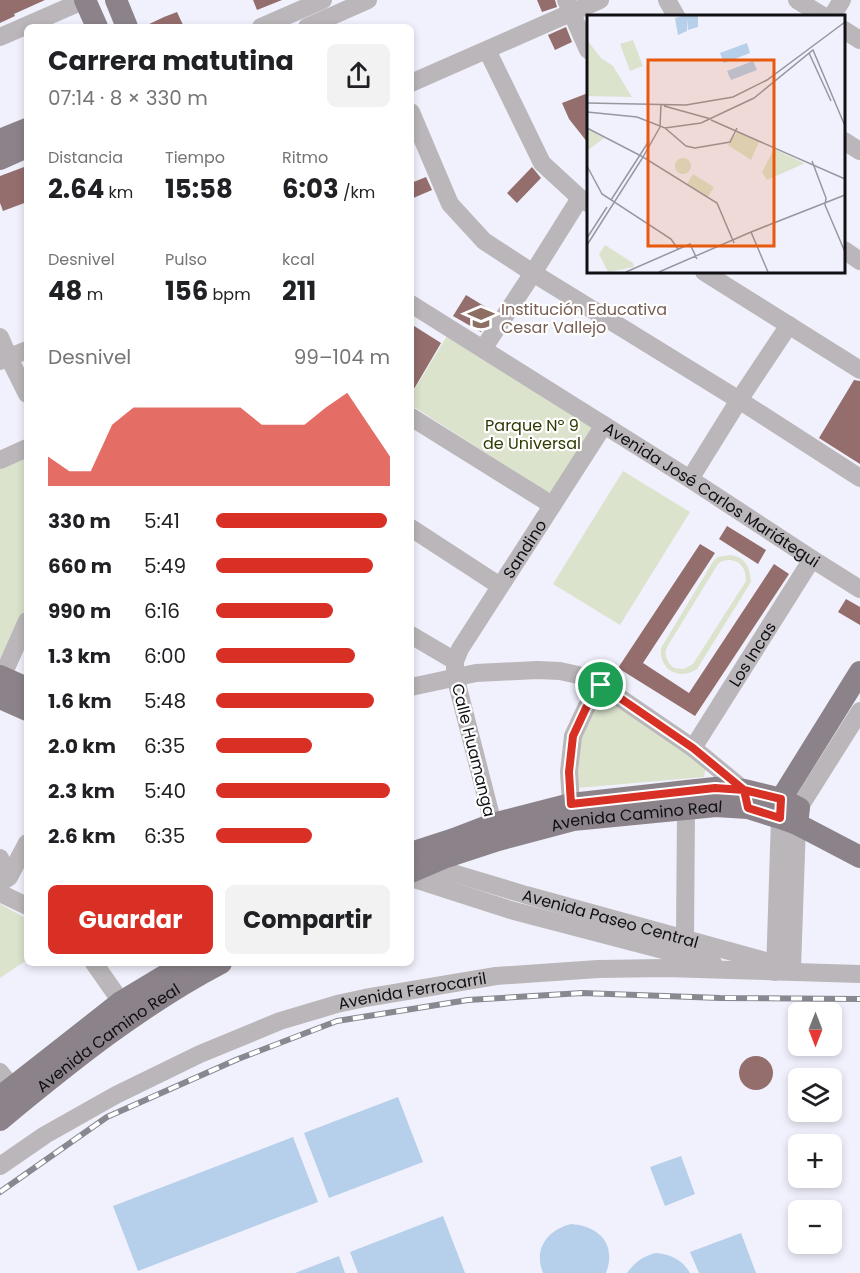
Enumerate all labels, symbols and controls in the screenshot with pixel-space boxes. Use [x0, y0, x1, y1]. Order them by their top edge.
inset map [587, 15, 845, 273]
text: Carrera matutina [48, 42, 294, 79]
button: share [327, 44, 390, 107]
text: 07:14 · 8 × 330 m [48, 84, 208, 112]
text: Distancia [48, 146, 123, 169]
text: Tiempo [165, 146, 225, 169]
text: Ritmo [282, 146, 328, 169]
text: 2.64 [48, 171, 104, 207]
text: 15:58 [165, 171, 233, 207]
text: 6:03 [282, 171, 339, 207]
text: km [104, 181, 133, 204]
text: /km [339, 181, 375, 204]
text: Desnivel [48, 248, 115, 271]
text: Pulso [165, 248, 207, 271]
text: kcal [282, 248, 315, 271]
text: 48 [48, 273, 82, 309]
text: 156 [165, 273, 208, 309]
text: 211 [282, 273, 316, 309]
text: m [82, 283, 103, 306]
text: bpm [208, 283, 251, 306]
place label: Institución Educativa Cesar Vallejo [501, 298, 667, 339]
school or university icon: Institución Educativa Cesar Vallejo [466, 303, 496, 333]
text: Desnivel [48, 343, 131, 371]
text: 99–104 m [294, 343, 390, 371]
park label: Parque Nº 9 de Universal [483, 414, 581, 455]
street label: Avenida José Carlos Mariátegui [599, 417, 824, 573]
text: 330 m [48, 507, 111, 535]
text: 5:41 [144, 507, 180, 535]
street label: Sandino [497, 515, 552, 583]
text: 660 m [48, 552, 112, 580]
text: 5:49 [144, 552, 186, 580]
text: 990 m [48, 597, 111, 625]
text: 6:16 [144, 597, 180, 625]
street label: Los Incas [723, 617, 782, 691]
text: 1.3 km [48, 642, 111, 670]
text: 6:00 [144, 642, 186, 670]
pin [575, 659, 626, 710]
icon: arrive [584, 668, 617, 701]
street label: Calle Huamanga [446, 681, 501, 819]
text: 1.6 km [48, 687, 112, 715]
text: 5:48 [144, 687, 186, 715]
text: 2.0 km [48, 732, 116, 760]
text: 6:35 [144, 732, 185, 760]
text: 2.3 km [48, 777, 115, 805]
text: 5:40 [144, 777, 186, 805]
street label: Avenida Camino Real [548, 795, 723, 837]
text: 2.6 km [48, 822, 116, 850]
text: 6:35 [144, 822, 185, 850]
street label: Avenida Paseo Central [520, 884, 701, 954]
button: Guardar [48, 885, 213, 954]
button: Compartir [225, 885, 390, 954]
street label: Avenida Ferrocarril [336, 967, 488, 1015]
street label: Avenida Camino Real [32, 978, 184, 1098]
north arrow [788, 1002, 842, 1056]
map controls [788, 1002, 842, 1254]
button: layers [788, 1068, 842, 1122]
button: + [788, 1134, 842, 1188]
button: − [788, 1200, 842, 1254]

